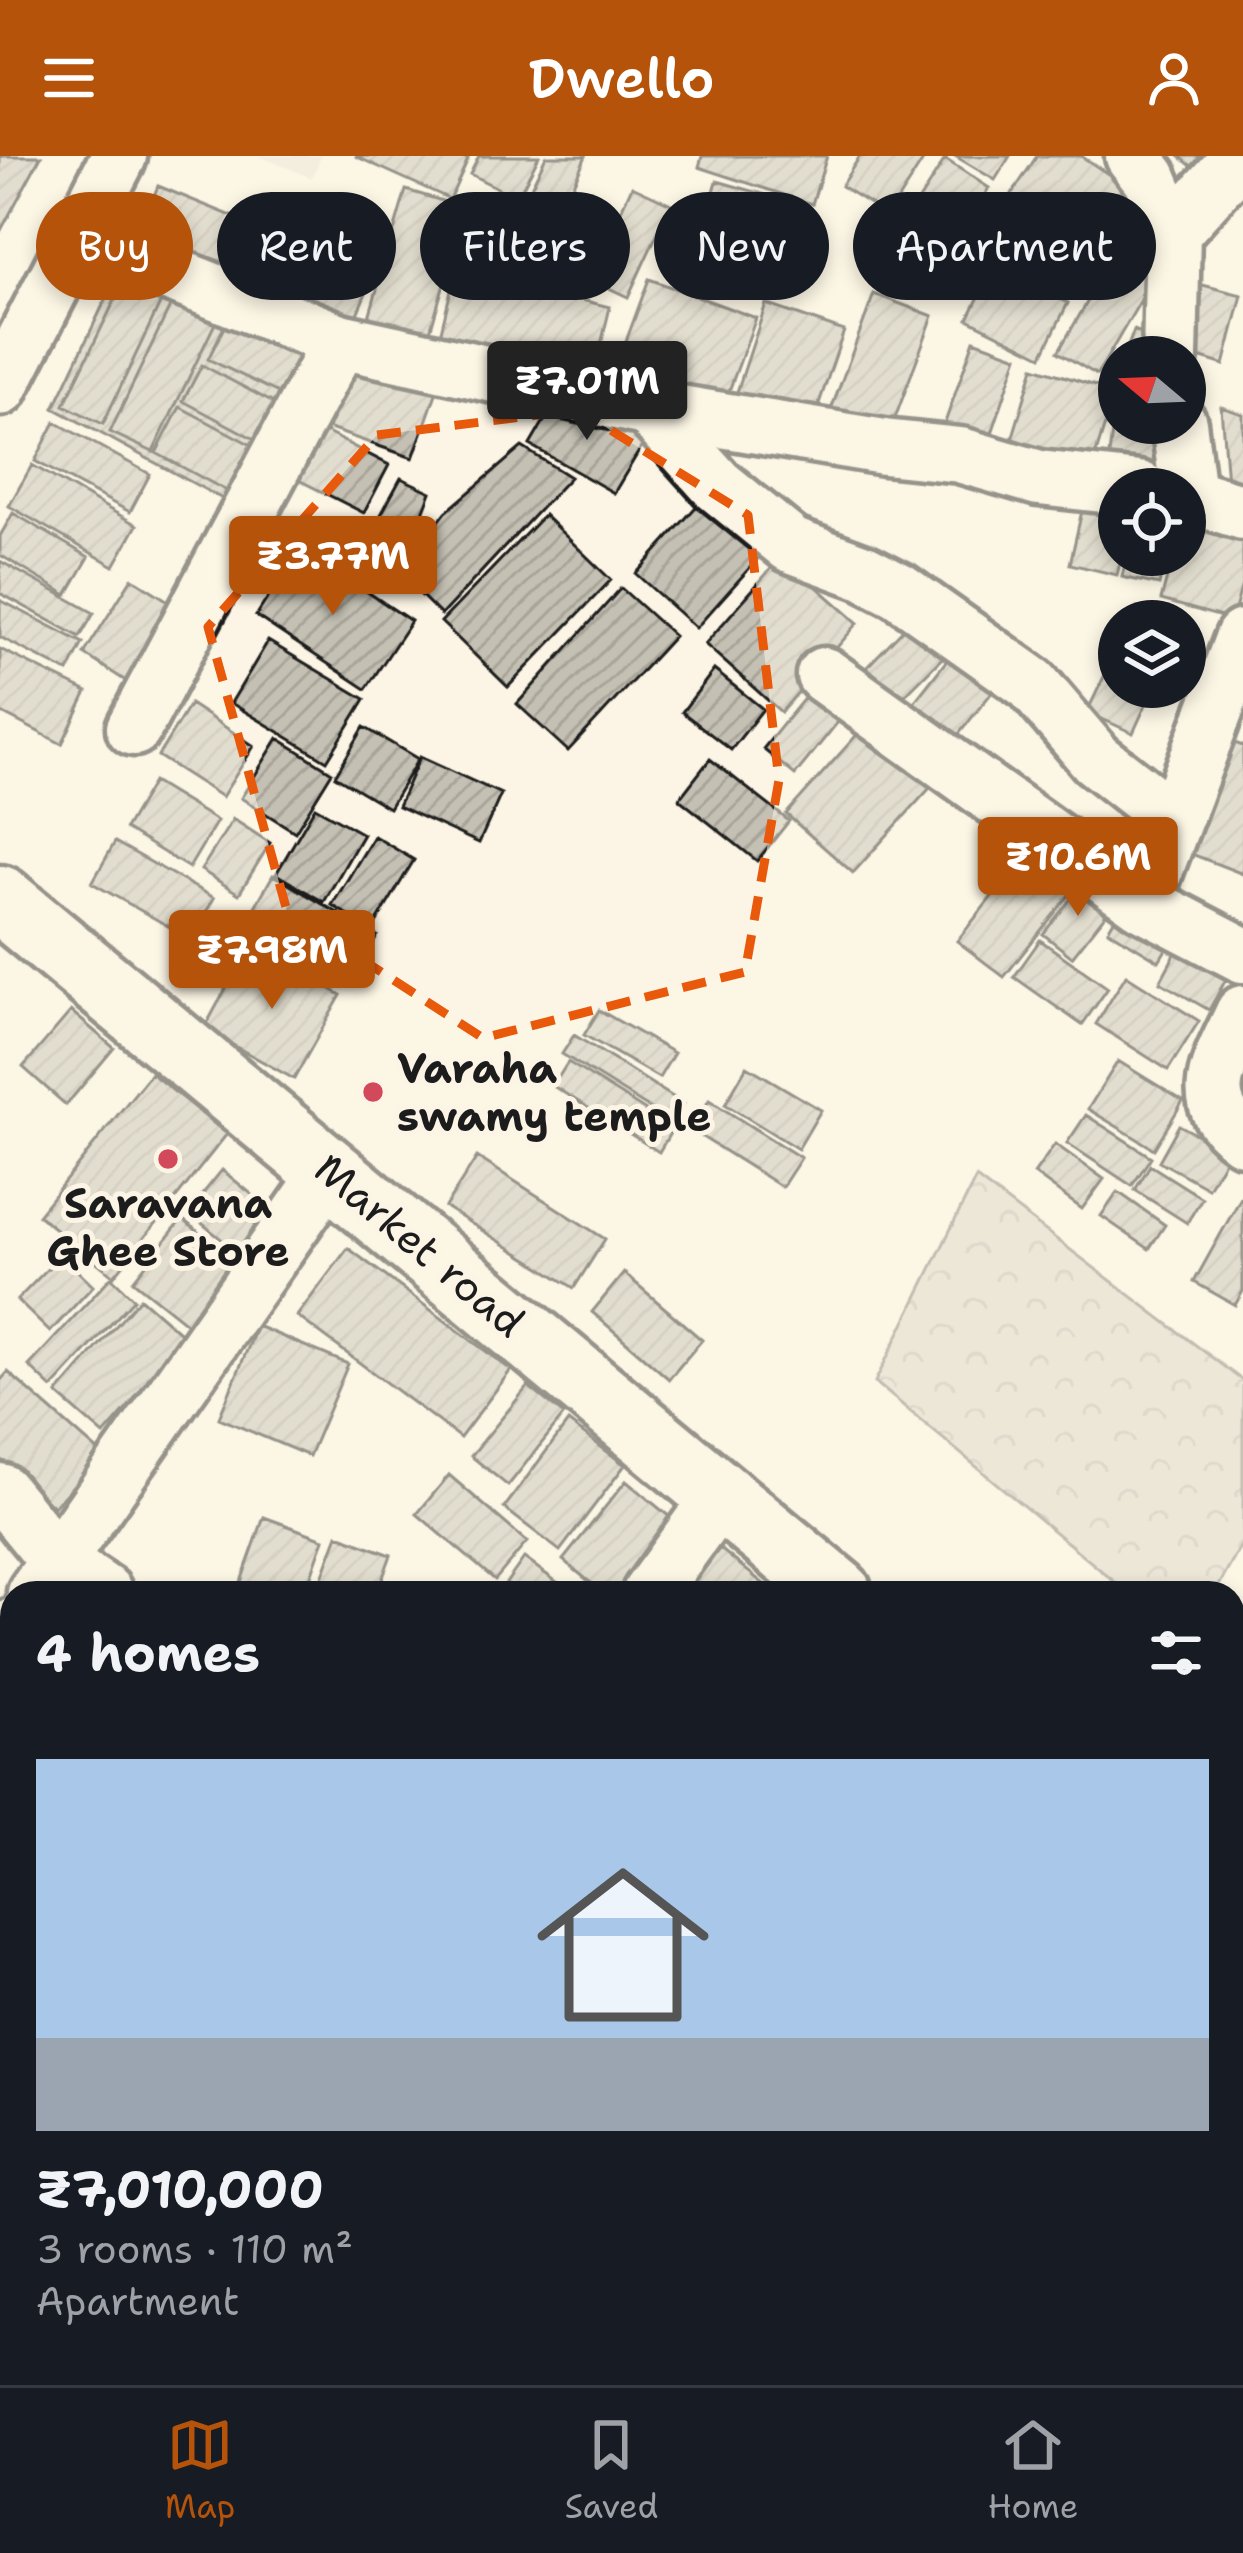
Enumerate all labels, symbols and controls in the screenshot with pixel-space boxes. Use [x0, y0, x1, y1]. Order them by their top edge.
text: Dwello [529, 42, 714, 114]
icon: menu [36, 45, 102, 111]
icon: person [1141, 45, 1207, 111]
chip: Buy [36, 192, 193, 300]
chip: Rent [217, 192, 396, 300]
chip: Filters [420, 192, 630, 300]
chip: New [654, 192, 829, 300]
chip: Apartment [853, 192, 1156, 300]
north arrow [1098, 336, 1206, 444]
map controls [1098, 336, 1206, 708]
pin: ₹7.01M [489, 341, 685, 443]
text: ₹7.01M [514, 354, 660, 406]
button: locate [1098, 468, 1206, 576]
pin: ₹3.77M [235, 516, 431, 618]
text: ₹3.77M [256, 529, 410, 581]
button: layers [1098, 600, 1206, 708]
pin: ₹10.6M [980, 817, 1176, 919]
text: ₹10.6M [1005, 830, 1151, 882]
pin: ₹7.98M [174, 910, 370, 1012]
text: ₹7.98M [196, 923, 348, 975]
place label: Varaha swamy temple [397, 1040, 711, 1144]
marker: Varaha swamy temple [360, 1079, 386, 1105]
street label: Market road [303, 1141, 537, 1349]
marker: Saravana Ghee Store [155, 1146, 181, 1172]
place label: Saravana Ghee Store [46, 1175, 290, 1279]
text: 4 homes [36, 1619, 260, 1687]
icon: filters [1143, 1620, 1209, 1686]
icon: home [515, 1837, 731, 2053]
text: ₹7,010,000 [36, 2155, 324, 2223]
text: 3 rooms · 110 m² [36, 2223, 353, 2275]
text: Apartment [36, 2275, 239, 2327]
tab: Map [165, 2412, 235, 2529]
tab: Saved [565, 2412, 658, 2529]
tab: Home [988, 2412, 1078, 2529]

